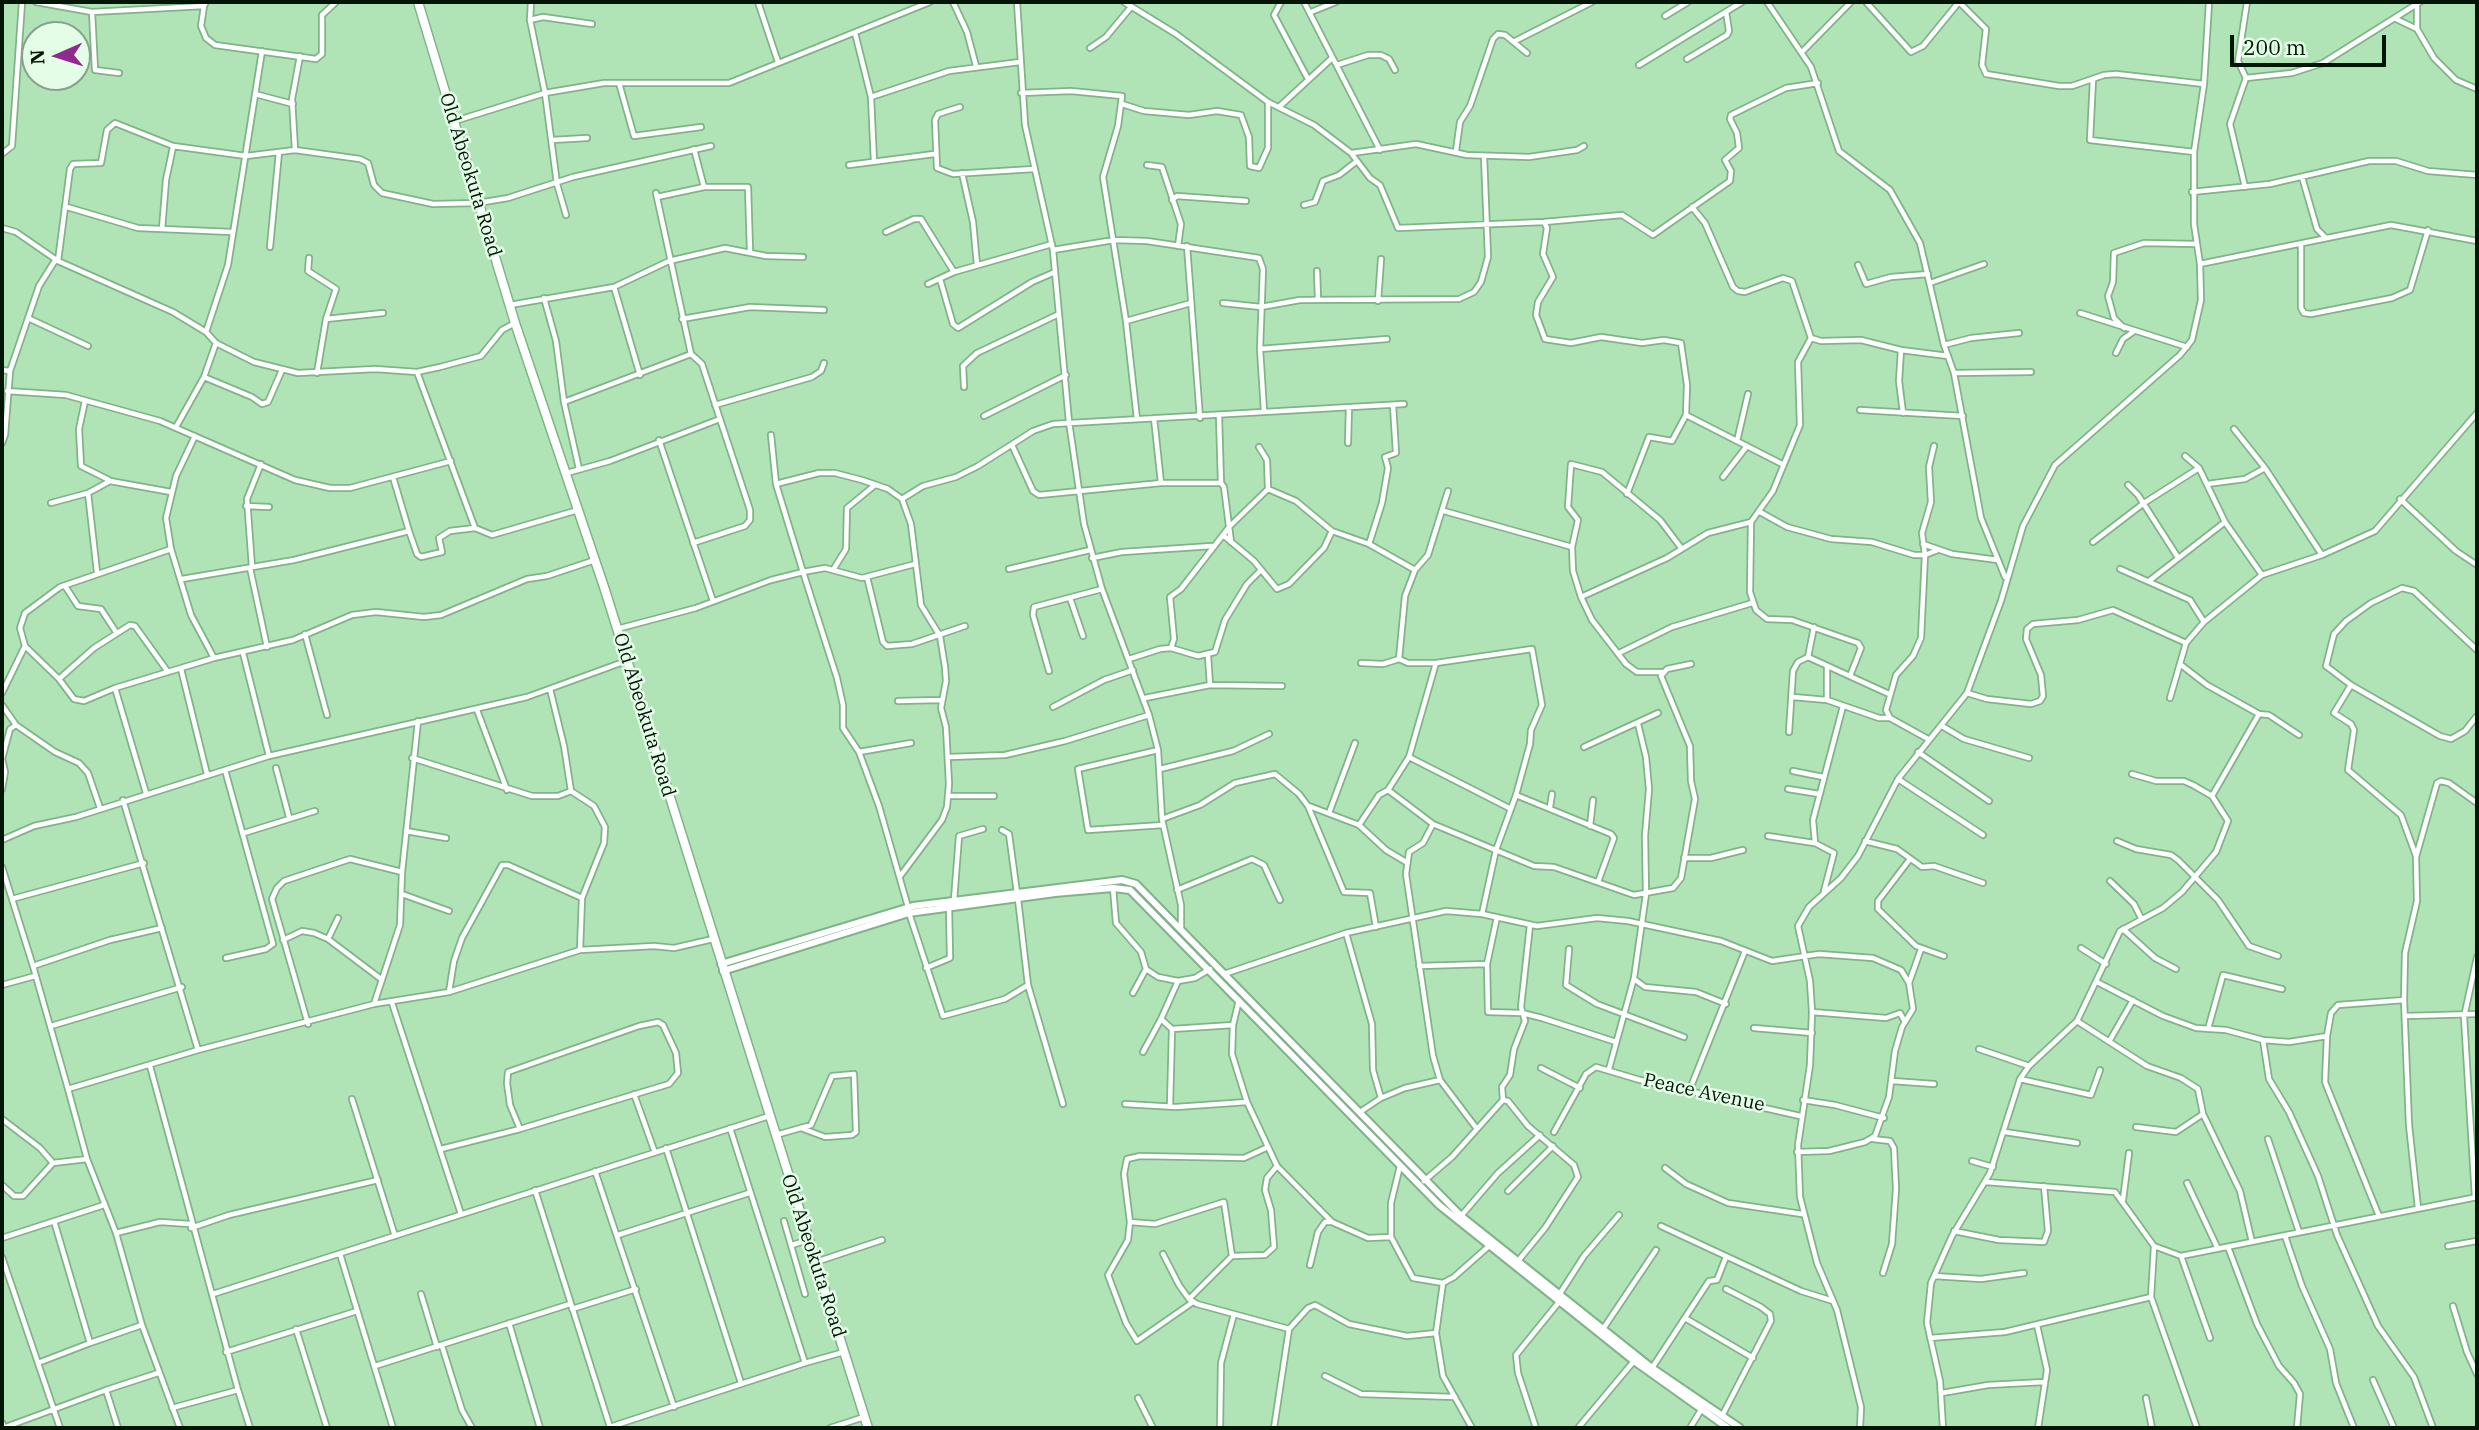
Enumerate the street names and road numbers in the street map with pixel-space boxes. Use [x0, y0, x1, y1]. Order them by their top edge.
street label: Old Abeokuta Road [434, 90, 506, 260]
street label: Old Abeokuta Road [608, 630, 680, 800]
street label: Peace Avenue [1641, 1069, 1767, 1117]
street label: Old Abeokuta Road [776, 1172, 850, 1340]

